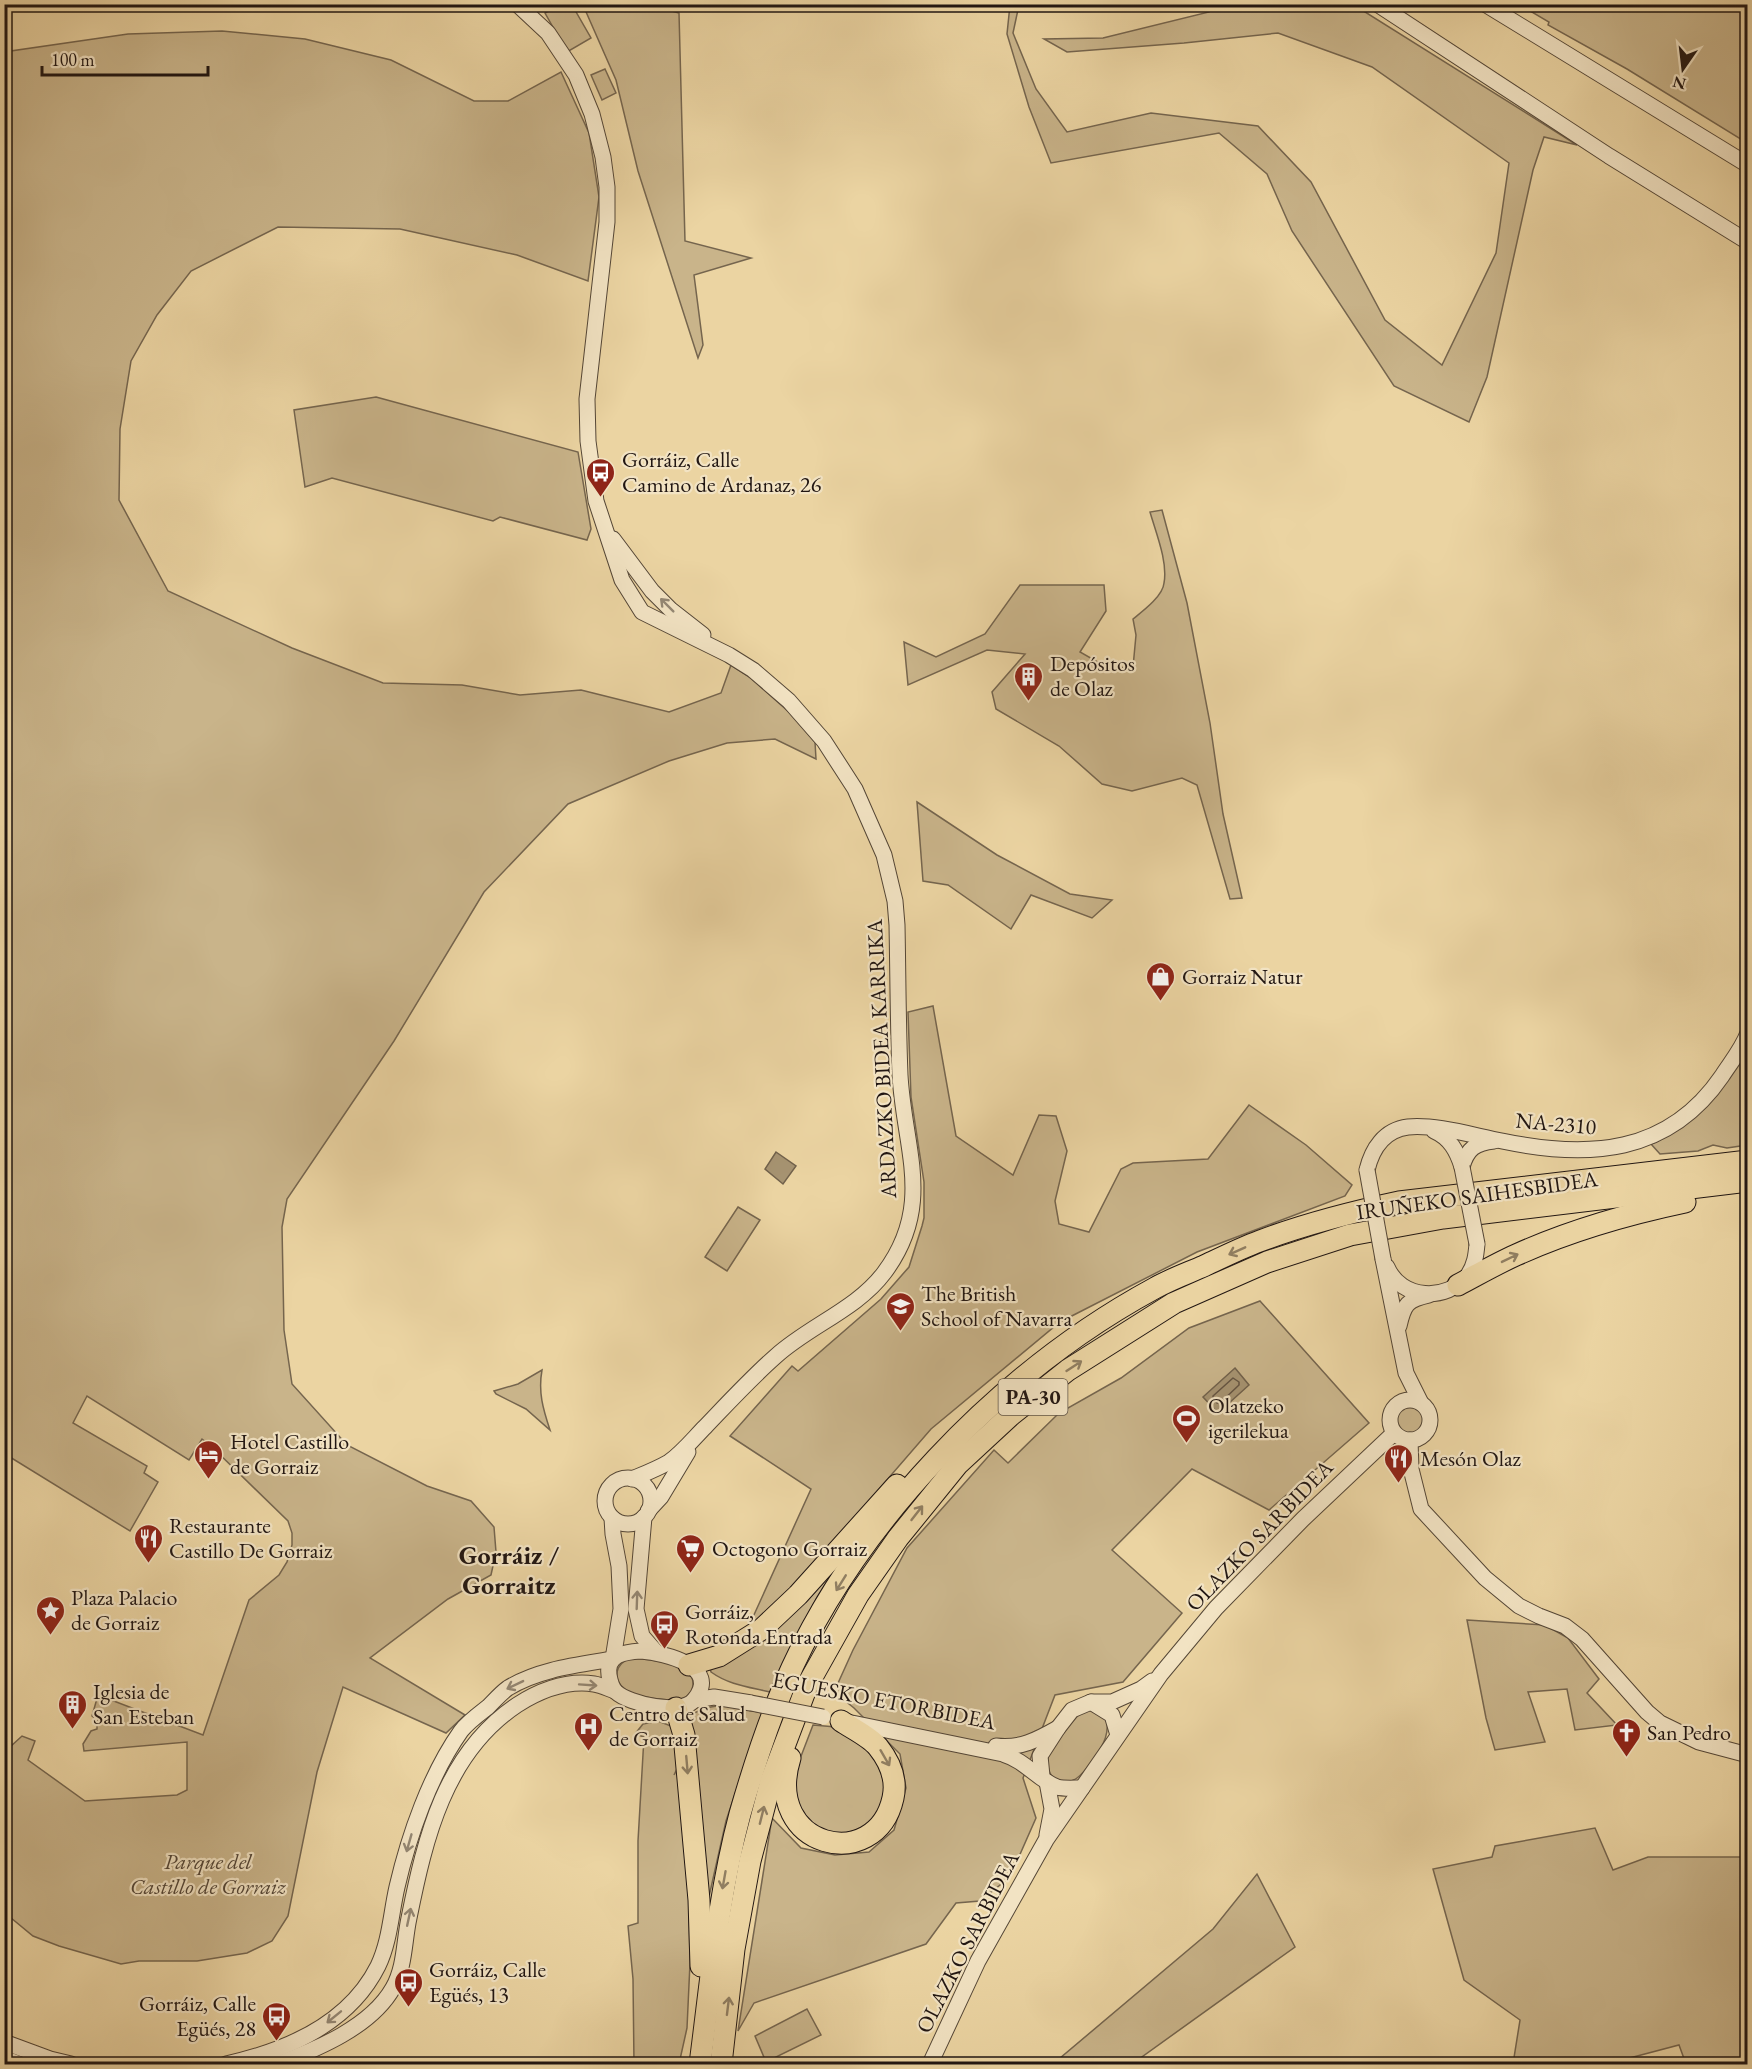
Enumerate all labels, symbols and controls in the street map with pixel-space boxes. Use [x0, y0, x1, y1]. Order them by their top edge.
scale bar [42, 39, 208, 77]
north arrow [1653, 39, 1713, 99]
text: 100 m [51, 48, 95, 71]
text: N [1671, 71, 1688, 95]
place label: Gorráiz, Calle Camino de Ardanaz, 26 [622, 445, 822, 499]
bus stop icon: Gorráiz, Calle Camino de Ardanaz, 26 [585, 456, 617, 498]
one-way arrow [659, 598, 674, 613]
place label: Depósitos de Olaz [1050, 649, 1135, 703]
building icon: Depósitos de Olaz [1013, 660, 1045, 702]
street label: ARDAZKO BIDEA KARRIKA [860, 918, 903, 1200]
shop icon: Gorraiz Natur [1145, 960, 1177, 1002]
place label: Gorraiz Natur [1182, 962, 1303, 991]
street label: NA-2310 [1514, 1106, 1598, 1142]
street label: IRUÑEKO SAIHESBIDEA [1355, 1164, 1600, 1227]
one-way arrow [1228, 1246, 1247, 1257]
one-way arrow [1501, 1252, 1519, 1263]
place label: The British School of Navarra [921, 1279, 1072, 1333]
school or university icon: The British School of Navarra [884, 1290, 916, 1332]
one-way arrow [1065, 1360, 1082, 1372]
road number: PA-30 [998, 1379, 1068, 1415]
place label: Olatzeko igerilekua [1208, 1391, 1289, 1445]
sports icon: Olatzeko igerilekua [1171, 1402, 1203, 1444]
place label: Hotel Castillo de Gorraiz [230, 1427, 349, 1481]
hotel icon: Hotel Castillo de Gorraiz [193, 1438, 225, 1480]
restaurant icon: Mesón Olaz [1383, 1442, 1415, 1484]
place label: Mesón Olaz [1420, 1444, 1521, 1473]
street label: OLAZKO SARBIDEA [1179, 1453, 1340, 1617]
one-way arrow [911, 1505, 924, 1521]
place label: Restaurante Castillo De Gorraiz [169, 1511, 333, 1565]
restaurant icon: Restaurante Castillo De Gorraiz [132, 1522, 164, 1564]
supermarket icon: Octogono Gorraiz [675, 1532, 707, 1574]
place label: Octogono Gorraiz [712, 1534, 868, 1563]
district label: Gorráiz / Gorraitz [459, 1538, 560, 1602]
one-way arrow [834, 1574, 846, 1591]
place label: Plaza Palacio de Gorraiz [71, 1583, 177, 1637]
one-way arrow [631, 1590, 642, 1610]
place icon: Plaza Palacio de Gorraiz [34, 1594, 66, 1636]
place label: Gorráiz, Rotonda Entrada [685, 1597, 832, 1651]
bus stop icon: Gorráiz, Rotonda Entrada [648, 1608, 680, 1650]
street label: EGUESKO ETORBIDEA [770, 1665, 999, 1737]
place label: Iglesia de San Esteban [93, 1677, 195, 1731]
one-way arrow [578, 1679, 598, 1690]
one-way arrow [507, 1680, 525, 1692]
building icon: Iglesia de San Esteban [56, 1688, 88, 1730]
place label: Centro de Salud de Gorraiz [609, 1699, 746, 1753]
hospital icon: Centro de Salud de Gorraiz [572, 1710, 604, 1752]
church icon: San Pedro [1610, 1716, 1642, 1758]
place label: San Pedro [1647, 1718, 1731, 1747]
one-way arrow [880, 1749, 891, 1767]
one-way arrow [682, 1754, 693, 1774]
one-way arrow [756, 1805, 768, 1824]
one-way arrow [403, 1833, 415, 1852]
street label: OLAZKO SARBIDEA [909, 1846, 1026, 2038]
park label: Parque del Castillo de Gorraiz [130, 1847, 286, 1901]
one-way arrow [719, 1869, 730, 1889]
one-way arrow [404, 1908, 415, 1927]
place label: Gorráiz, Calle Egüés, 13 [429, 1955, 547, 2009]
bus stop icon: Gorráiz, Calle Egüés, 13 [392, 1966, 424, 2008]
place label: Gorráiz, Calle Egüés, 28 [139, 1989, 256, 2043]
one-way arrow [722, 1997, 733, 2017]
bus stop icon: Gorráiz, Calle Egüés, 28 [261, 2000, 293, 2042]
one-way arrow [327, 2010, 343, 2023]

